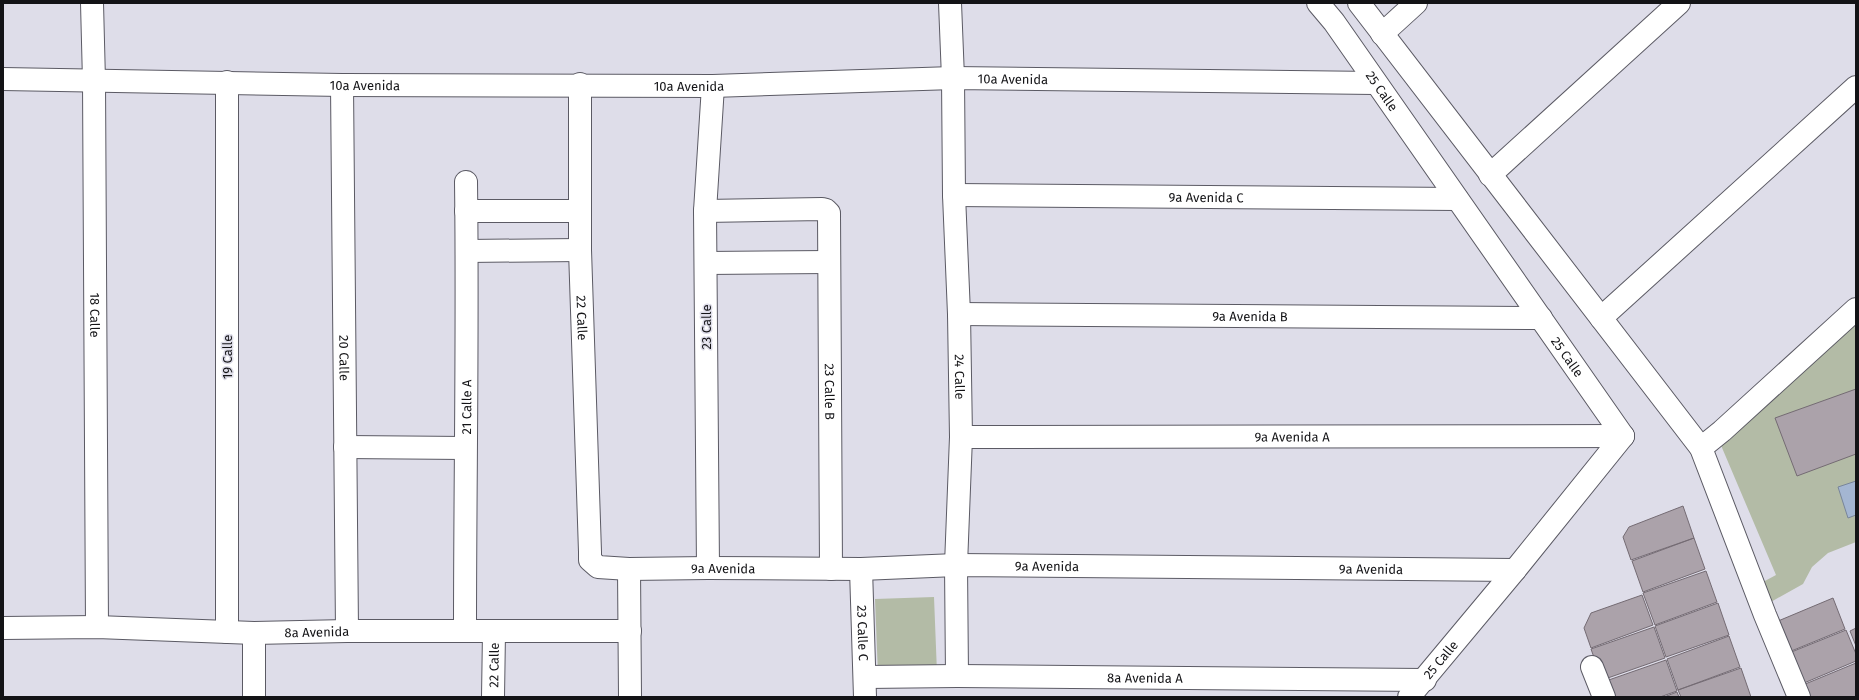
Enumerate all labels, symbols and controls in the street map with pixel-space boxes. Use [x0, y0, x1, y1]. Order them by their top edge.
street label: 25 Calle [1363, 68, 1401, 114]
street label: 10a Avenida [977, 71, 1048, 87]
street label: 10a Avenida [330, 77, 400, 93]
street label: 10a Avenida [654, 78, 724, 94]
street label: 9a Avenida C [1168, 189, 1244, 205]
street label: 18 Calle [88, 292, 103, 338]
street label: 22 Calle [574, 295, 590, 341]
street label: 23 Calle [699, 304, 714, 350]
street label: 9a Avenida B [1212, 308, 1288, 324]
street label: 25 Calle [1549, 334, 1587, 379]
street label: 19 Calle [220, 335, 235, 379]
street label: 20 Calle [337, 335, 352, 381]
street label: 24 Calle [952, 354, 968, 400]
street label: 23 Calle B [822, 363, 838, 420]
street label: 21 Calle A [459, 379, 474, 434]
street label: 9a Avenida A [1254, 429, 1330, 444]
street label: 9a Avenida [1015, 558, 1079, 574]
street label: 9a Avenida [691, 560, 755, 576]
street label: 9a Avenida [1339, 561, 1403, 576]
street label: 23 Calle C [855, 605, 871, 662]
street label: 8a Avenida [284, 623, 349, 640]
street label: 25 Calle [1420, 637, 1461, 682]
street label: 22 Calle [486, 642, 501, 688]
street label: 8a Avenida A [1107, 670, 1183, 685]

